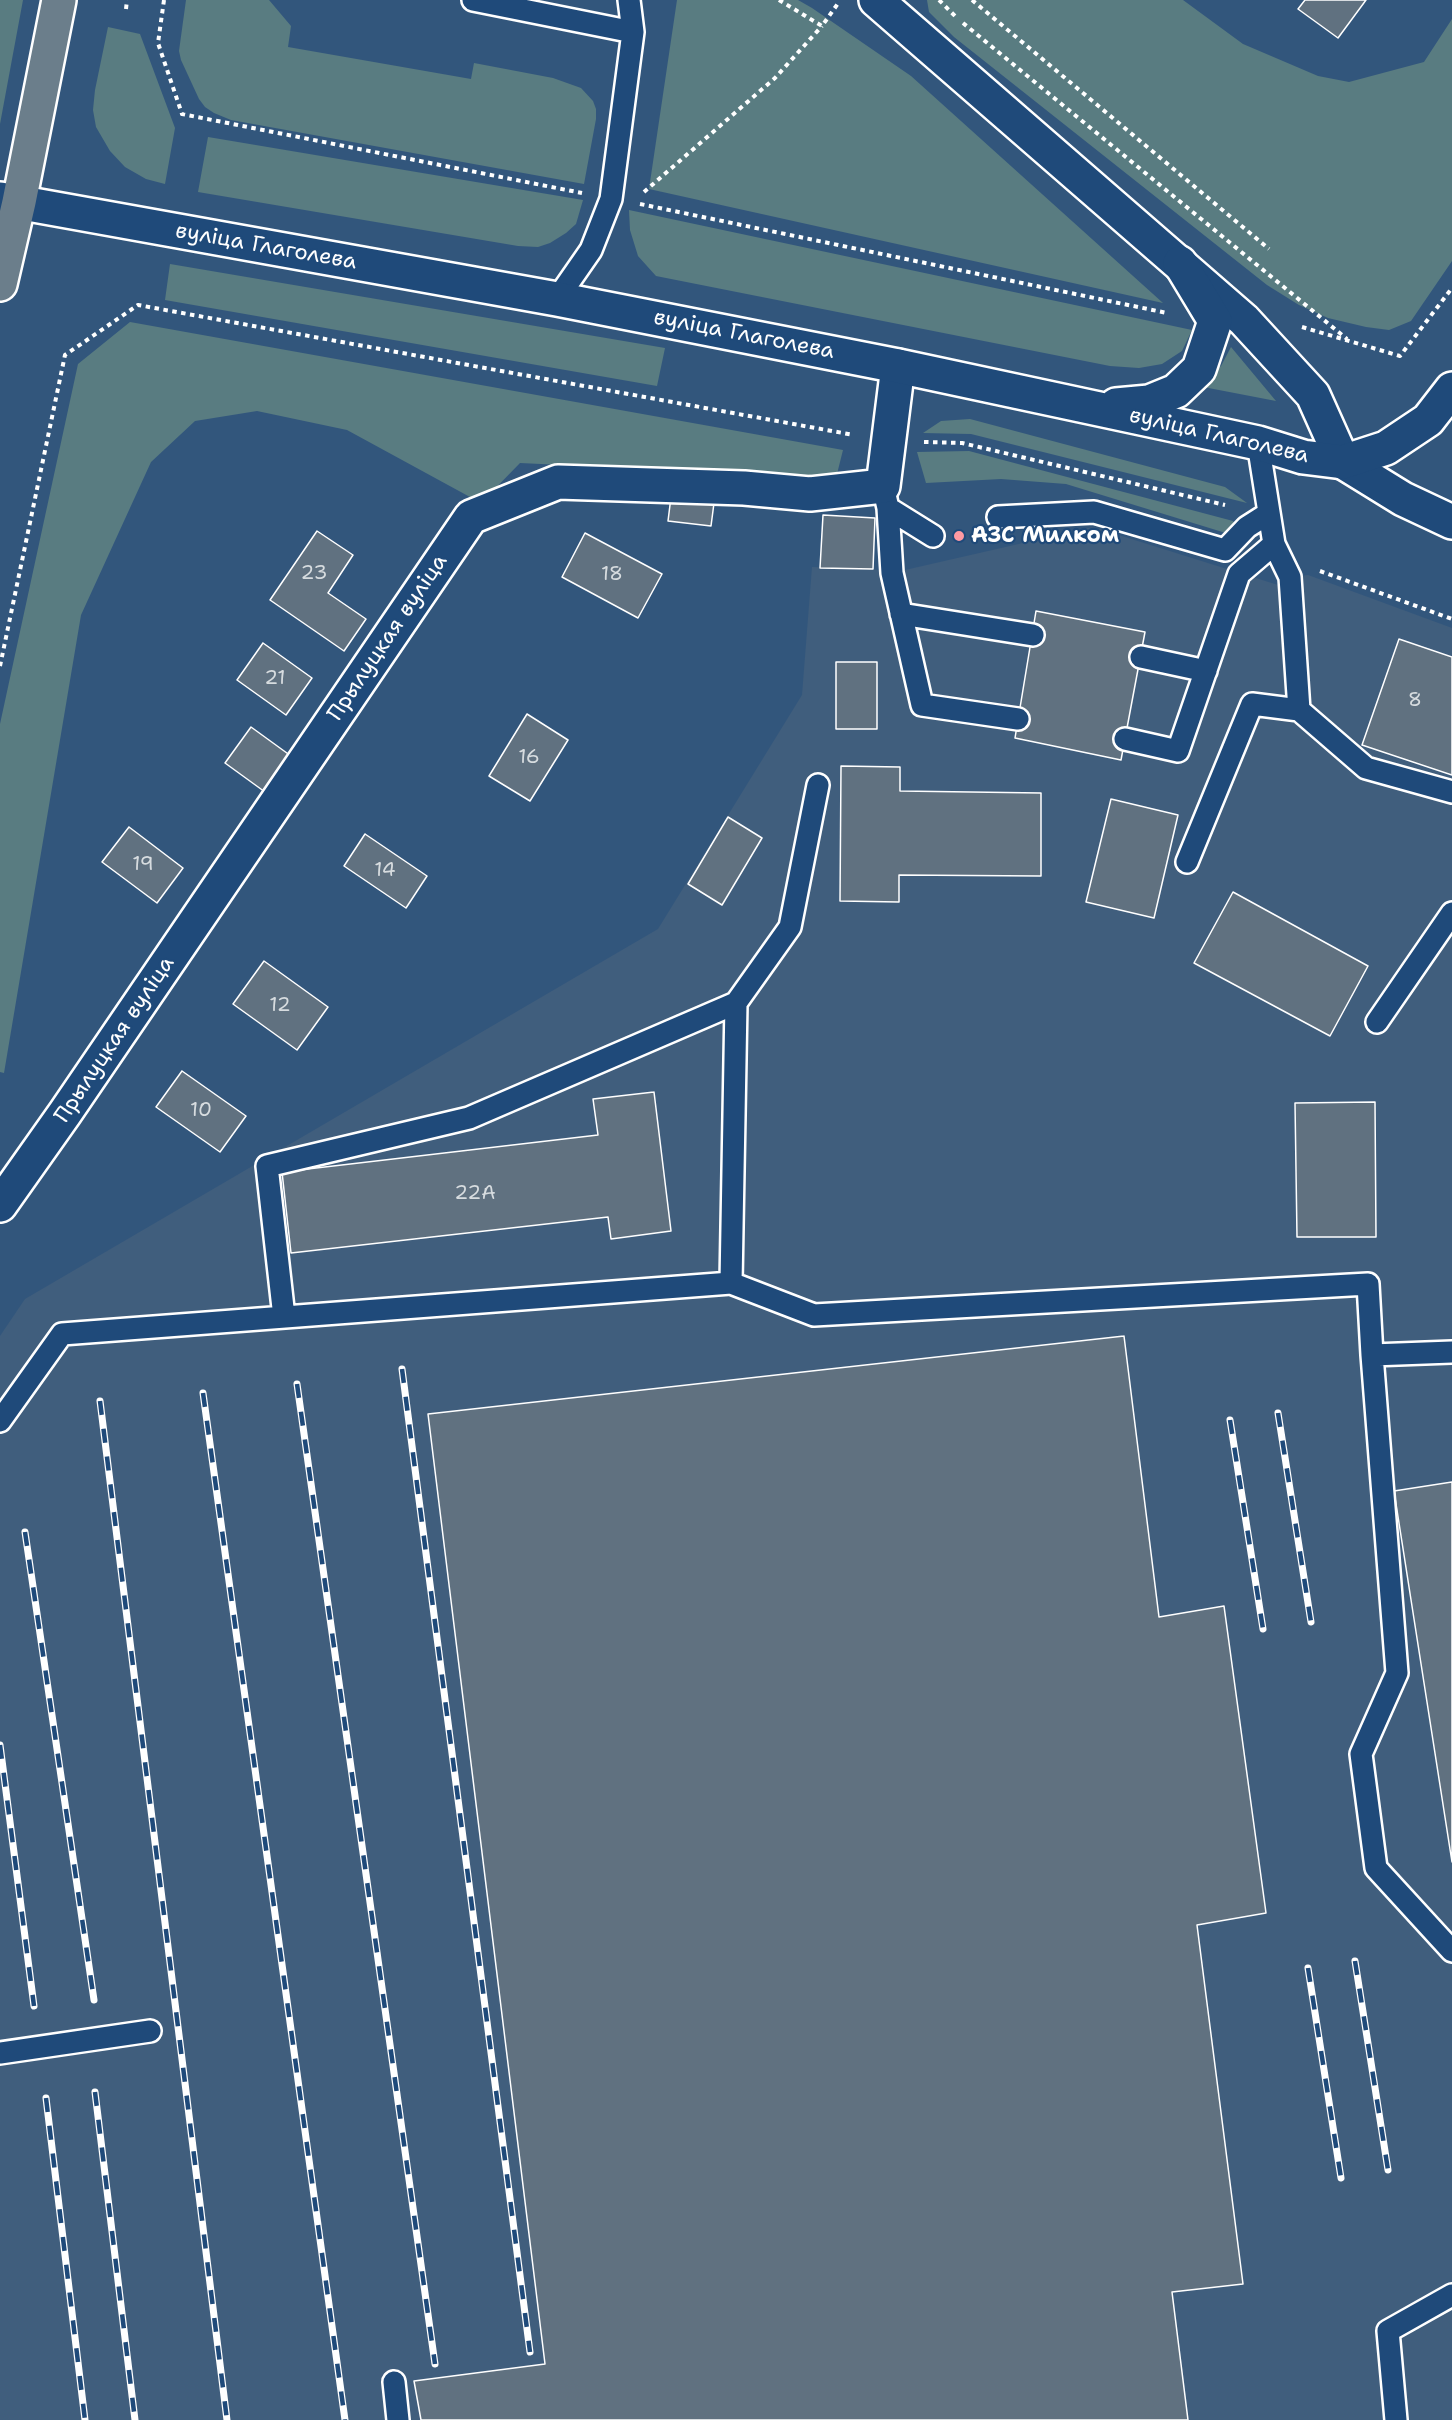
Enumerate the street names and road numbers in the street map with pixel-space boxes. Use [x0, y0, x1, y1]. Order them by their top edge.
street label: вуліца Глаголева [173, 218, 359, 276]
street label: вуліца Глаголева [651, 305, 837, 365]
street label: вуліца Глаголева [1127, 402, 1311, 470]
street label: Прылуцкая вуліца [322, 550, 454, 726]
street label: Прылуцкая вуліца [49, 952, 181, 1128]

